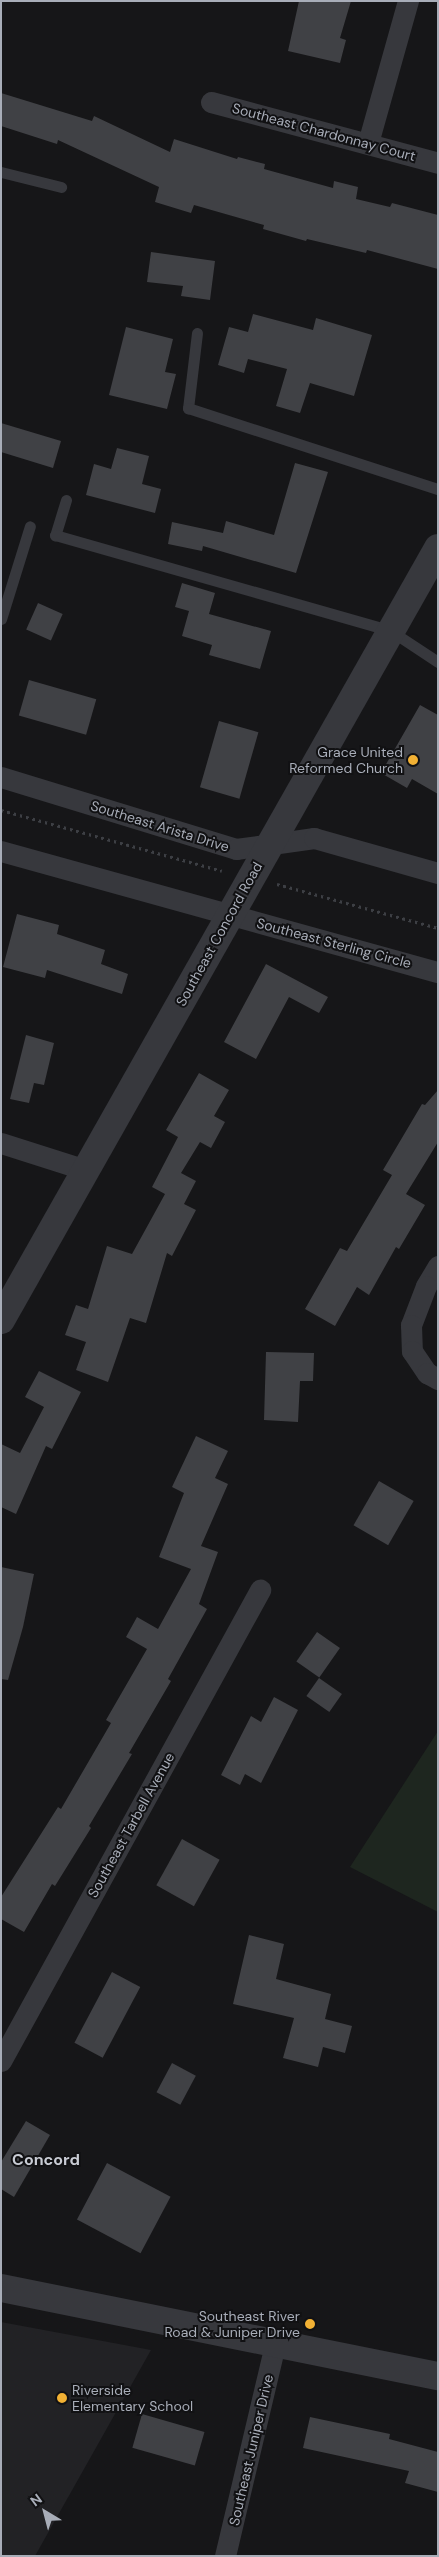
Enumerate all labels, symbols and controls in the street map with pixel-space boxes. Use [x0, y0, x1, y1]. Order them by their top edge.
street label: Southeast Chardonnay Court [230, 99, 418, 165]
place label: Grace United Reformed Church [289, 744, 403, 776]
marker: Grace United Reformed Church [407, 754, 419, 766]
street label: Southeast Arista Drive [89, 797, 231, 855]
street label: Southeast Concord Road [172, 859, 266, 1009]
street label: Southeast Sterling Circle [255, 914, 413, 972]
street label: Southeast Tarbell Avenue [84, 1749, 178, 1901]
district label: Concord [12, 2150, 80, 2170]
place label: Southeast River Road & Juniper Drive [164, 2308, 300, 2340]
marker: Southeast River Road & Juniper Drive [304, 2318, 316, 2330]
street label: Southeast Juniper Drive [225, 2373, 277, 2527]
place label: Riverside Elementary School [72, 2382, 193, 2414]
marker: Riverside Elementary School [56, 2392, 68, 2404]
north arrow [20, 2487, 70, 2537]
text: N [26, 2490, 45, 2510]

